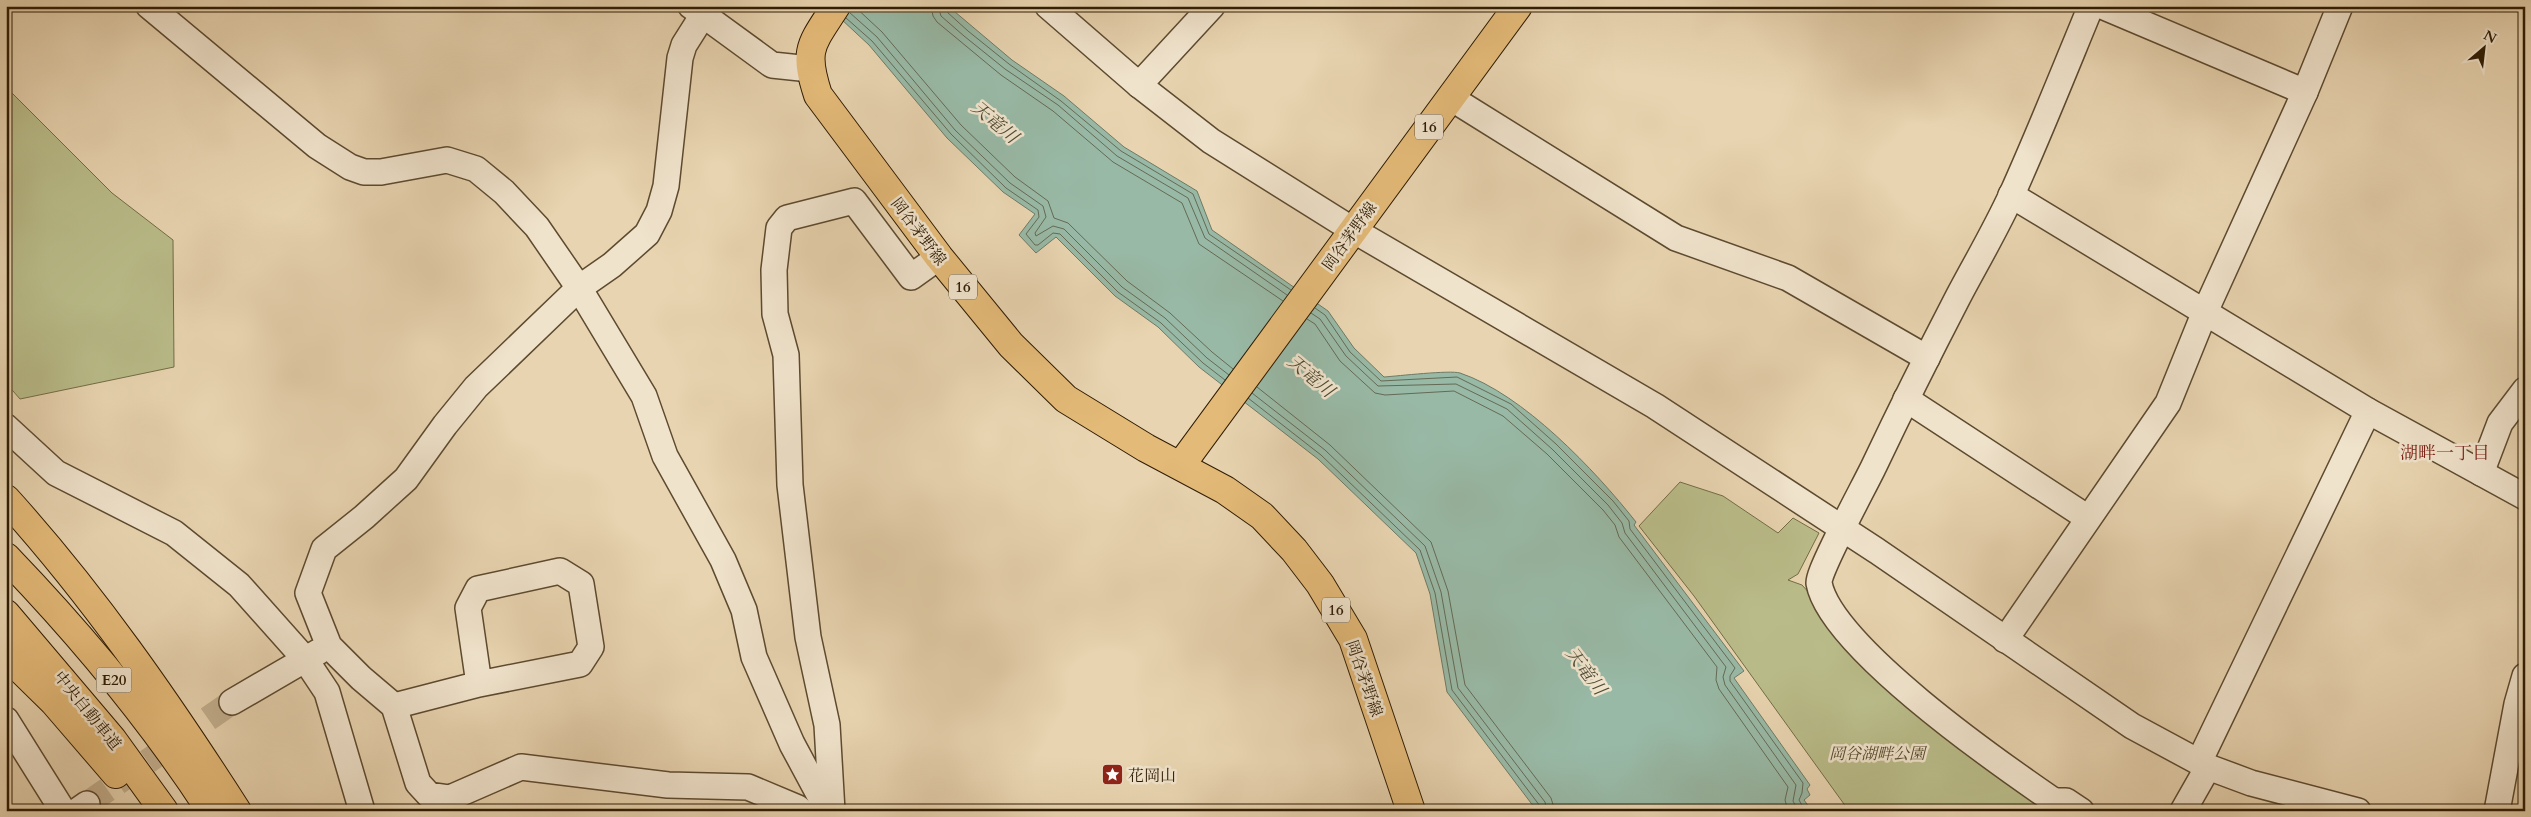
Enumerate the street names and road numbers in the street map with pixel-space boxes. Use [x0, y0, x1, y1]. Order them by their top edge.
road number: 16 [1415, 114, 1443, 140]
street label: 岡谷茅野線 [885, 193, 951, 270]
street label: 岡谷茅野線 [1317, 198, 1382, 275]
road number: 16 [949, 274, 977, 300]
road number: 16 [1322, 598, 1350, 622]
street label: 岡谷茅野線 [1341, 637, 1387, 720]
street label: 中央自動車道 [48, 666, 126, 755]
road number: E20 [96, 668, 132, 692]

